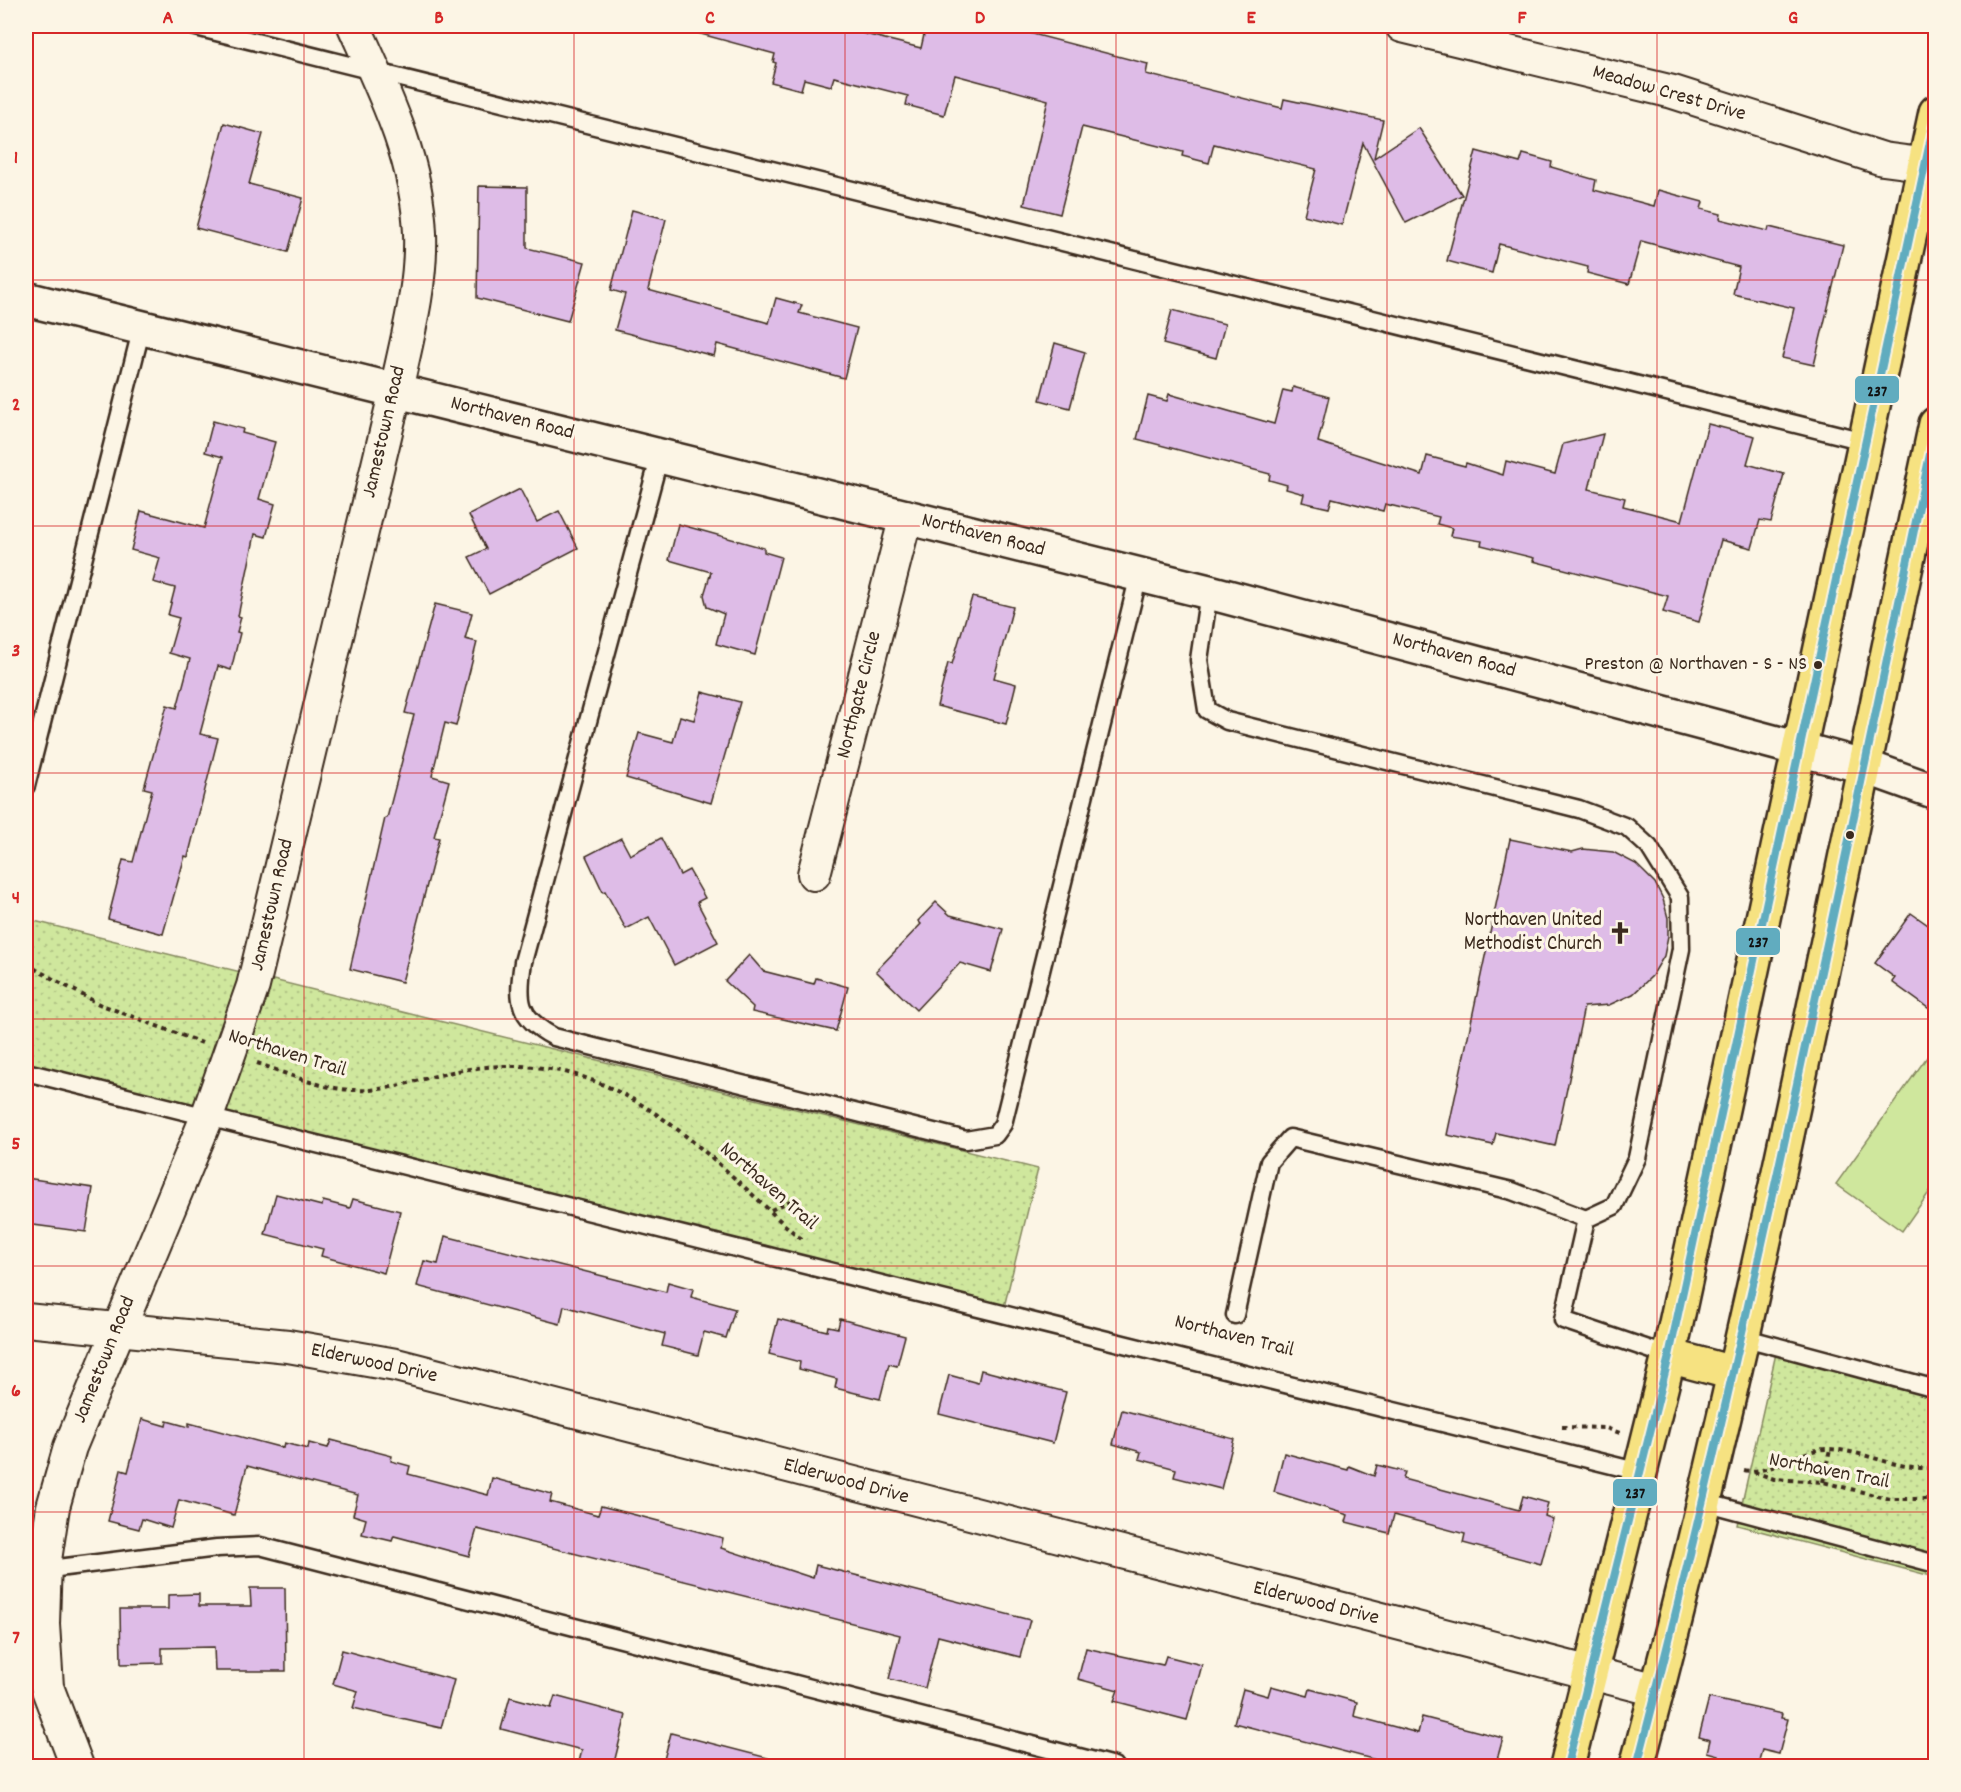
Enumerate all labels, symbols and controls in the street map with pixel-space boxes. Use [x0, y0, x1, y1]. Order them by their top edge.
text: A [163, 5, 174, 33]
text: B [434, 5, 444, 33]
text: C [705, 5, 715, 33]
text: D [975, 5, 986, 33]
text: E [1246, 5, 1256, 33]
text: F [1518, 5, 1528, 33]
text: G [1788, 5, 1798, 33]
street label: Meadow Crest Drive [1589, 58, 1749, 130]
text: 1 [14, 145, 18, 173]
street label: Jamestown Road [355, 363, 415, 501]
line badge: 237 [1854, 375, 1900, 404]
text: 237 [1867, 381, 1887, 404]
street label: Northaven Road [447, 389, 577, 449]
text: 2 [12, 392, 20, 420]
street label: Northaven Road [918, 506, 1048, 566]
street label: Northaven Road [1389, 625, 1519, 687]
street label: Northgate Circle [830, 628, 890, 762]
text: 3 [12, 638, 20, 666]
place label: Preston @ Northaven - S - NS [1585, 651, 1807, 679]
marker: Preston @ Northaven - S - NS [1812, 659, 1824, 671]
unlabelled marker [1844, 829, 1856, 841]
street label: Jamestown Road [243, 836, 303, 974]
text: 4 [12, 885, 20, 913]
place label: Northaven United Methodist Church [1464, 906, 1602, 960]
church icon: Northaven United Methodist Church [1607, 920, 1633, 946]
line badge: 237 [1735, 927, 1781, 956]
text: 237 [1748, 932, 1768, 955]
street label: Northaven Trail [224, 1022, 350, 1086]
text: 5 [11, 1131, 21, 1159]
street label: Northaven Trail [712, 1136, 824, 1238]
street label: Jamestown Road [66, 1292, 144, 1428]
street label: Northaven Trail [1171, 1308, 1297, 1366]
street label: Elderwood Drive [308, 1336, 440, 1392]
text: 6 [11, 1378, 21, 1406]
street label: Northaven Trail [1766, 1446, 1892, 1498]
street label: Elderwood Drive [780, 1451, 912, 1513]
line badge: 237 [1612, 1478, 1658, 1507]
text: 237 [1625, 1483, 1645, 1506]
street label: Elderwood Drive [1250, 1574, 1382, 1634]
text: 7 [12, 1625, 20, 1653]

